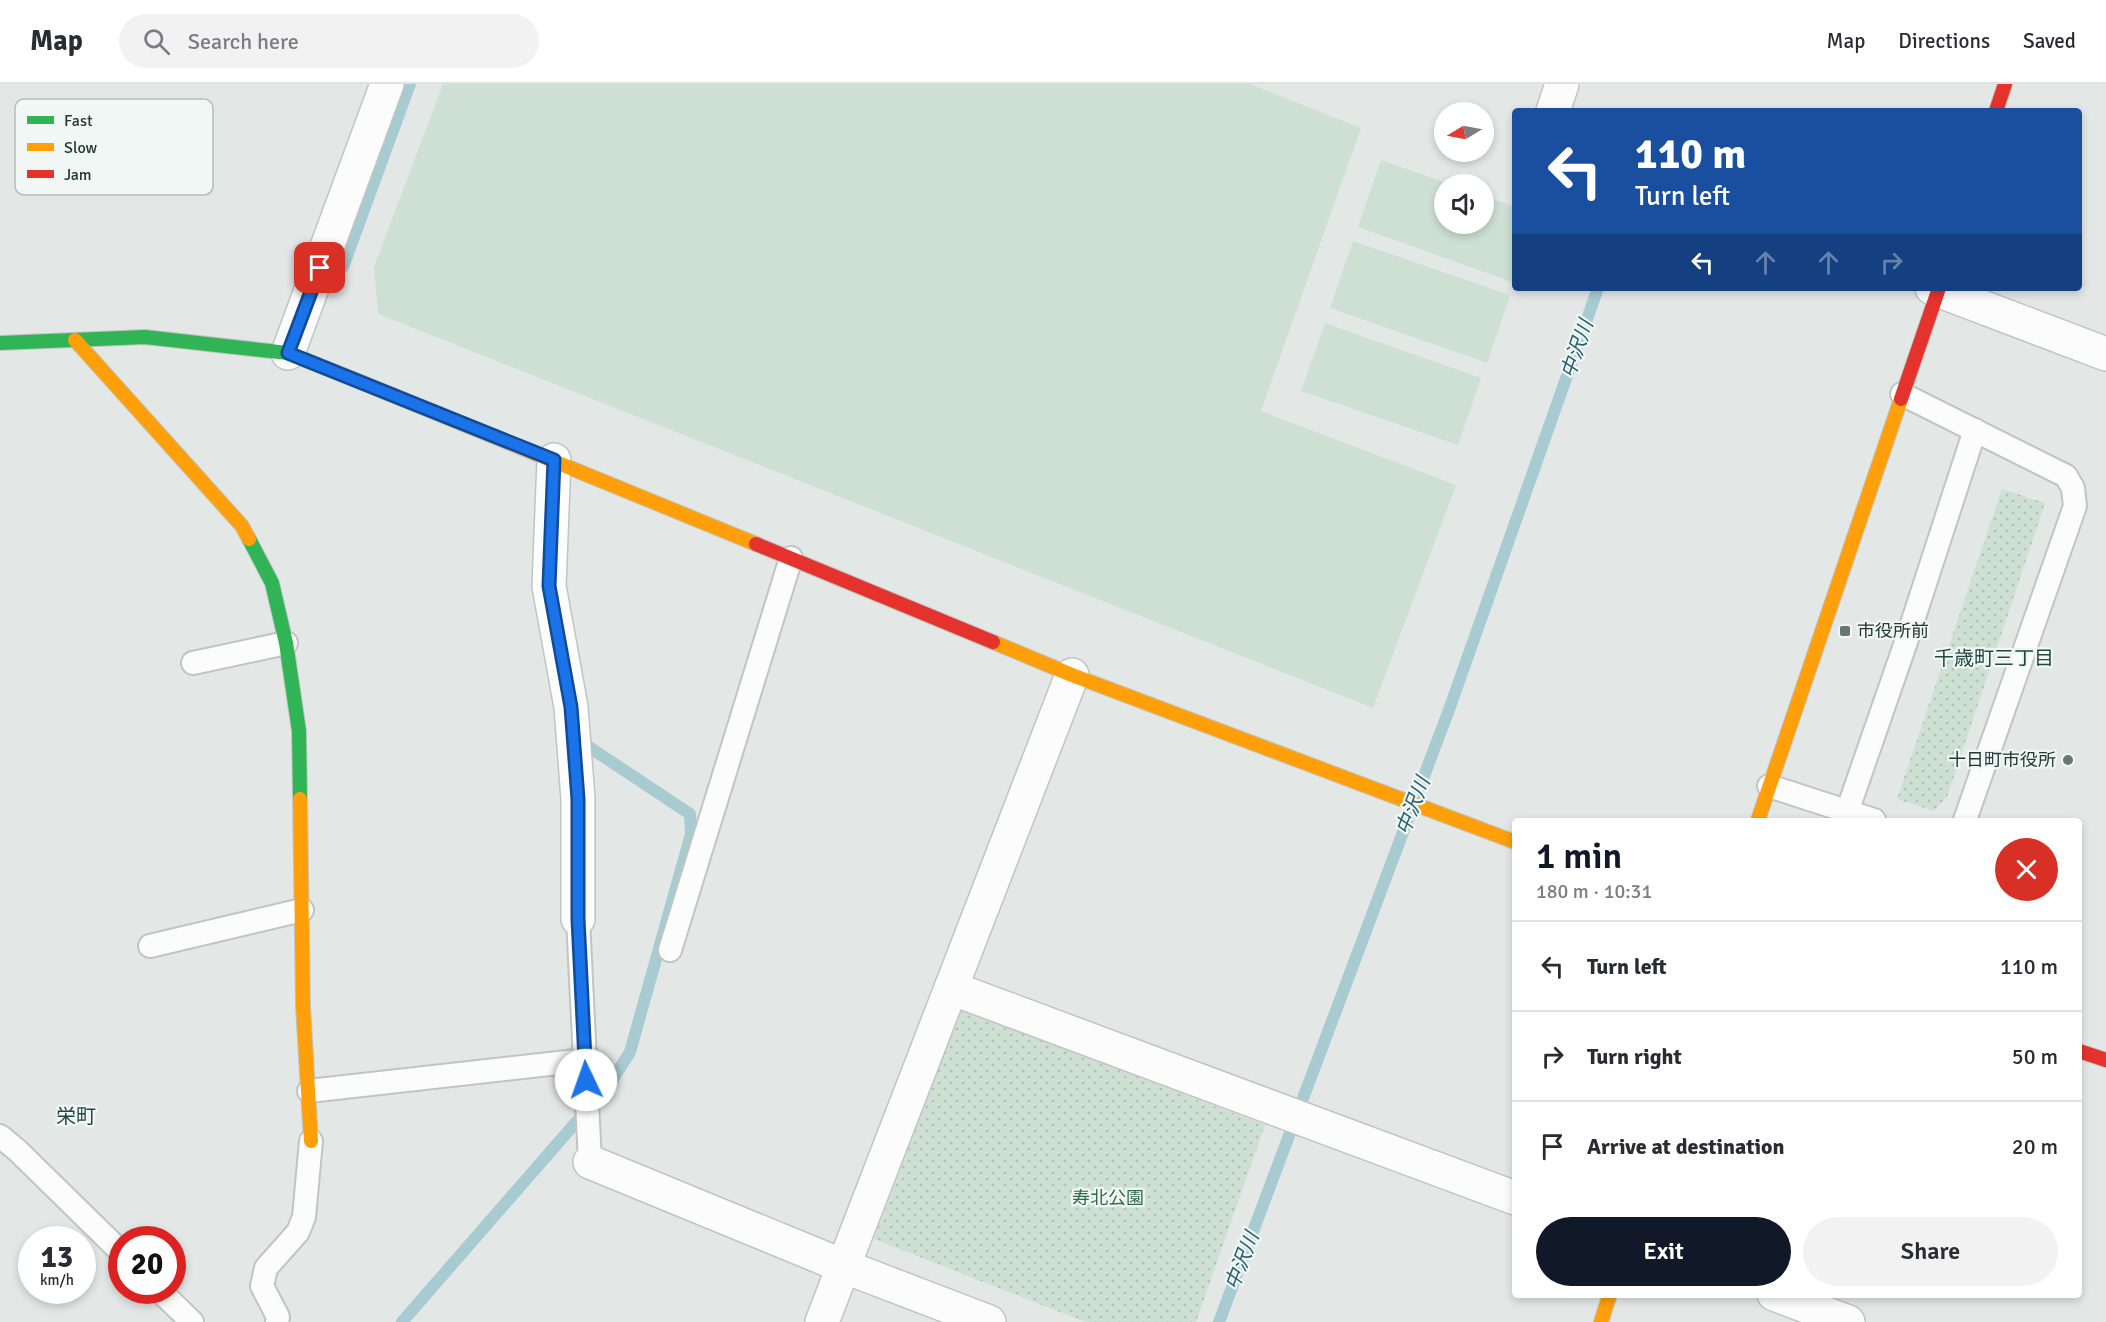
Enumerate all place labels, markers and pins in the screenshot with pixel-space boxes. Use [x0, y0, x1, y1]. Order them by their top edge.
pin [294, 242, 345, 293]
place label: 市役所前 [1857, 620, 1929, 642]
marker: 市役所前 [1838, 624, 1852, 638]
place label: 十日町市役所 [1948, 749, 2056, 771]
marker: 十日町市役所 [2061, 753, 2075, 767]

